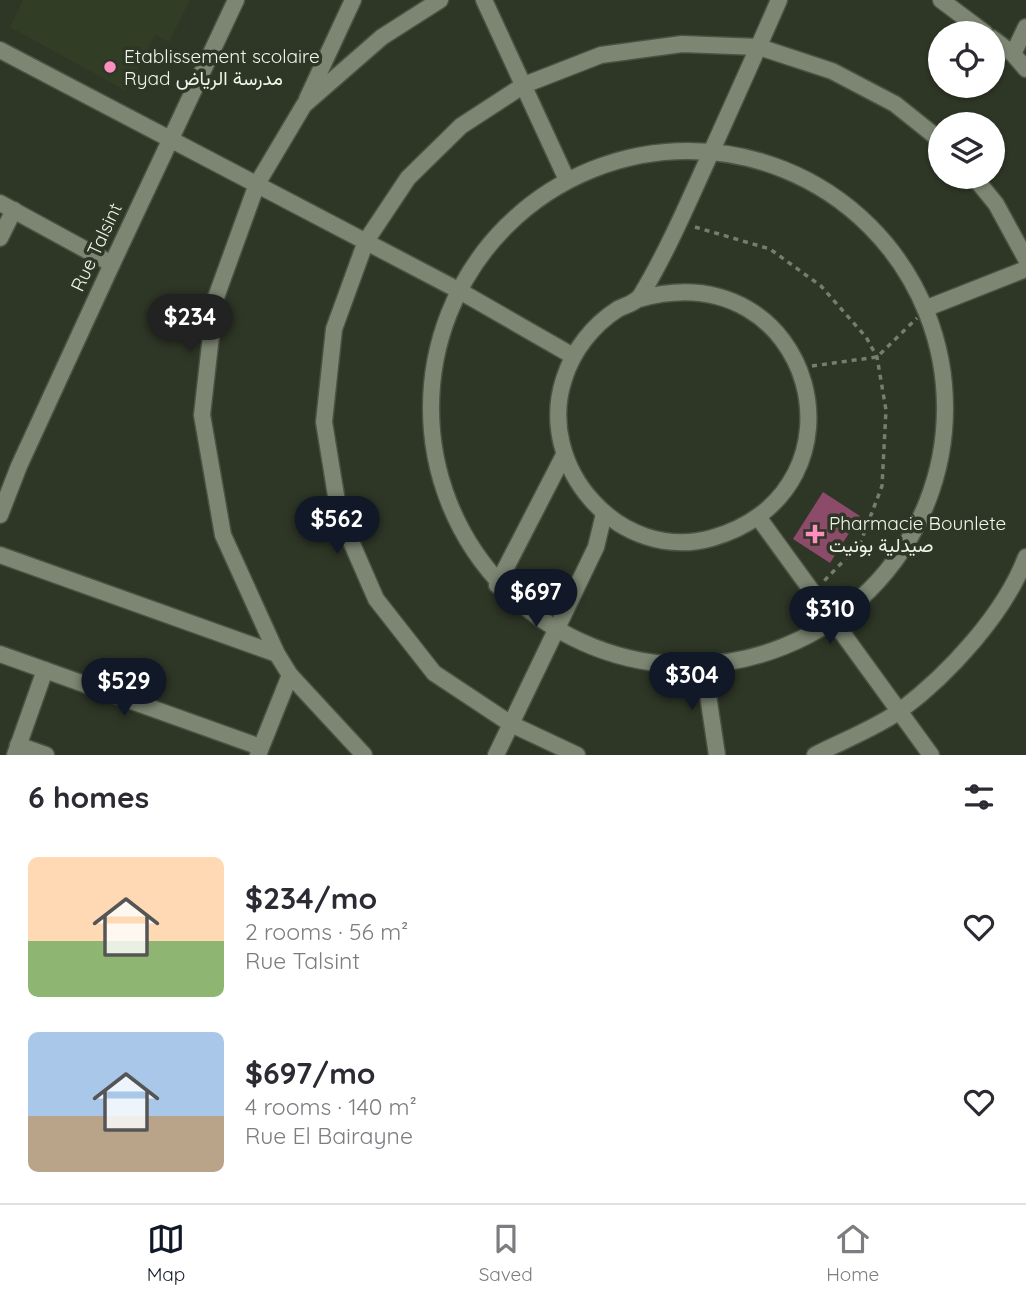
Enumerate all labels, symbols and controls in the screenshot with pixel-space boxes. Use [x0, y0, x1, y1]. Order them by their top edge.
map controls [928, 21, 1005, 189]
button: locate [928, 21, 1005, 98]
place label: Etablissement scolaire Ryad مدرسة الرياض [124, 44, 320, 90]
marker: Etablissement scolaire Ryad مدرسة الرياض [102, 59, 118, 75]
button: layers [928, 112, 1005, 189]
street label: Rue Talsint [65, 199, 127, 295]
pin: $234 [149, 294, 231, 354]
text: $234 [164, 302, 216, 331]
pin: $562 [296, 496, 378, 556]
text: $562 [311, 504, 363, 533]
place label: Pharmacie Bounlete صيدلية بونيت [829, 511, 1006, 557]
marker: Pharmacie Bounlete صيدلية بونيت [807, 526, 823, 542]
pin: $697 [495, 570, 577, 629]
text: $697 [510, 577, 562, 606]
pin: $310 [789, 586, 871, 646]
text: $310 [805, 594, 855, 623]
pin: $304 [651, 652, 733, 712]
pin: $529 [83, 658, 165, 718]
text: $304 [665, 660, 719, 689]
text: $529 [97, 666, 151, 695]
text: 6 homes [28, 778, 149, 816]
icon: filters [960, 778, 998, 816]
text: $234/mo [245, 879, 377, 917]
icon: home [84, 885, 168, 969]
icon: heart [960, 908, 998, 946]
text: 2 rooms · 56 m² [245, 917, 408, 946]
text: Rue Talsint [245, 946, 360, 975]
text: $697/mo [245, 1054, 376, 1092]
icon: home [84, 1060, 168, 1144]
icon: heart [960, 1083, 998, 1121]
text: 4 rooms · 140 m² [245, 1092, 417, 1121]
text: Rue El Bairayne [245, 1121, 413, 1150]
tab: Map [147, 1220, 185, 1286]
tab: Saved [479, 1220, 533, 1286]
tab: Home [826, 1220, 879, 1286]

